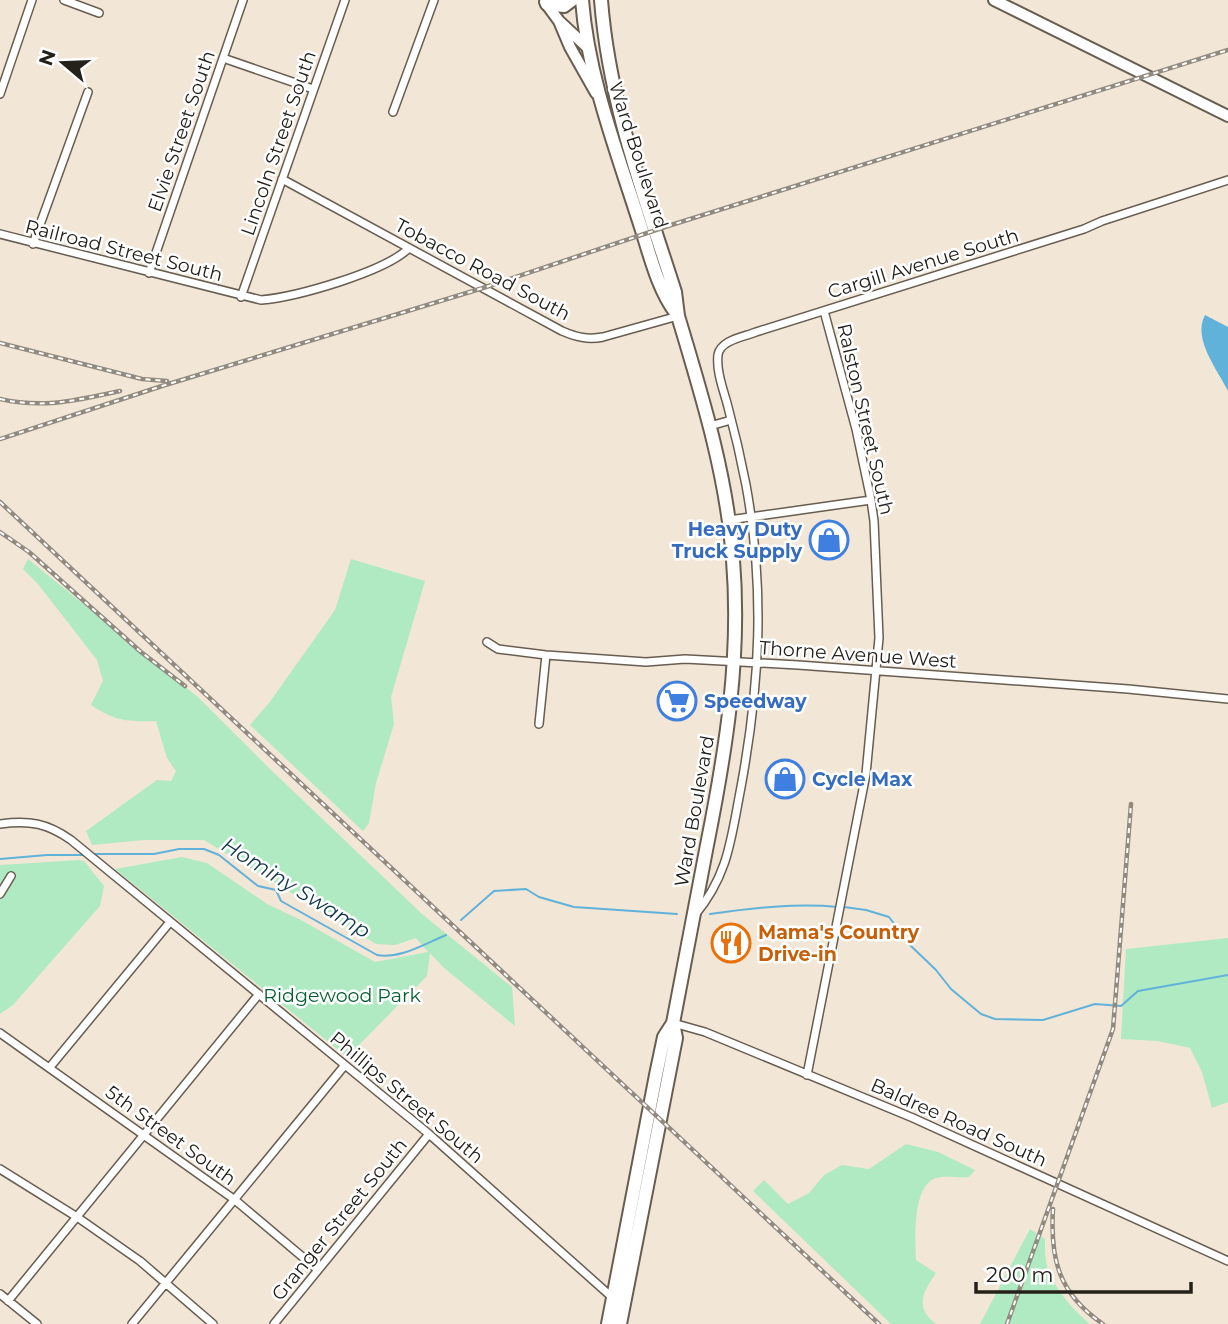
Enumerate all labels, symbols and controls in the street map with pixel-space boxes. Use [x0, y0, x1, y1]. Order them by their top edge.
north arrow [28, 28, 98, 98]
text: N [34, 47, 61, 69]
street label: Elvie Street South [143, 48, 220, 215]
street label: Lincoln Street South [236, 48, 321, 239]
street label: Ward Boulevard [604, 79, 673, 232]
street label: Tobacco Road South [391, 213, 574, 325]
street label: Railroad Street South [23, 215, 225, 286]
street label: Cargill Avenue South [825, 223, 1022, 304]
street label: Ralston Street South [832, 321, 899, 517]
place label: Heavy Duty Truck Supply [672, 518, 803, 563]
shop icon: Heavy Duty Truck Supply [808, 519, 850, 561]
street label: Thorne Avenue West [759, 636, 958, 673]
supermarket icon: Speedway [656, 680, 698, 722]
place label: Speedway [704, 690, 807, 713]
street label: Ward Boulevard [670, 734, 719, 889]
shop icon: Cycle Max [764, 758, 806, 800]
place label: Cycle Max [812, 768, 913, 791]
water label: Hominy Swamp [217, 832, 375, 943]
place label: Mama's Country Drive-in [758, 921, 920, 966]
restaurant icon: Mama's Country Drive-in [710, 922, 752, 964]
park label: Ridgewood Park [263, 984, 421, 1007]
street label: Phillips Street South [325, 1026, 488, 1168]
street label: Baldree Road South [867, 1073, 1050, 1172]
street label: 5th Street South [101, 1080, 240, 1190]
street label: Granger Street South [267, 1134, 412, 1305]
scale bar [976, 1250, 1191, 1294]
text: 200 m [986, 1262, 1053, 1287]

